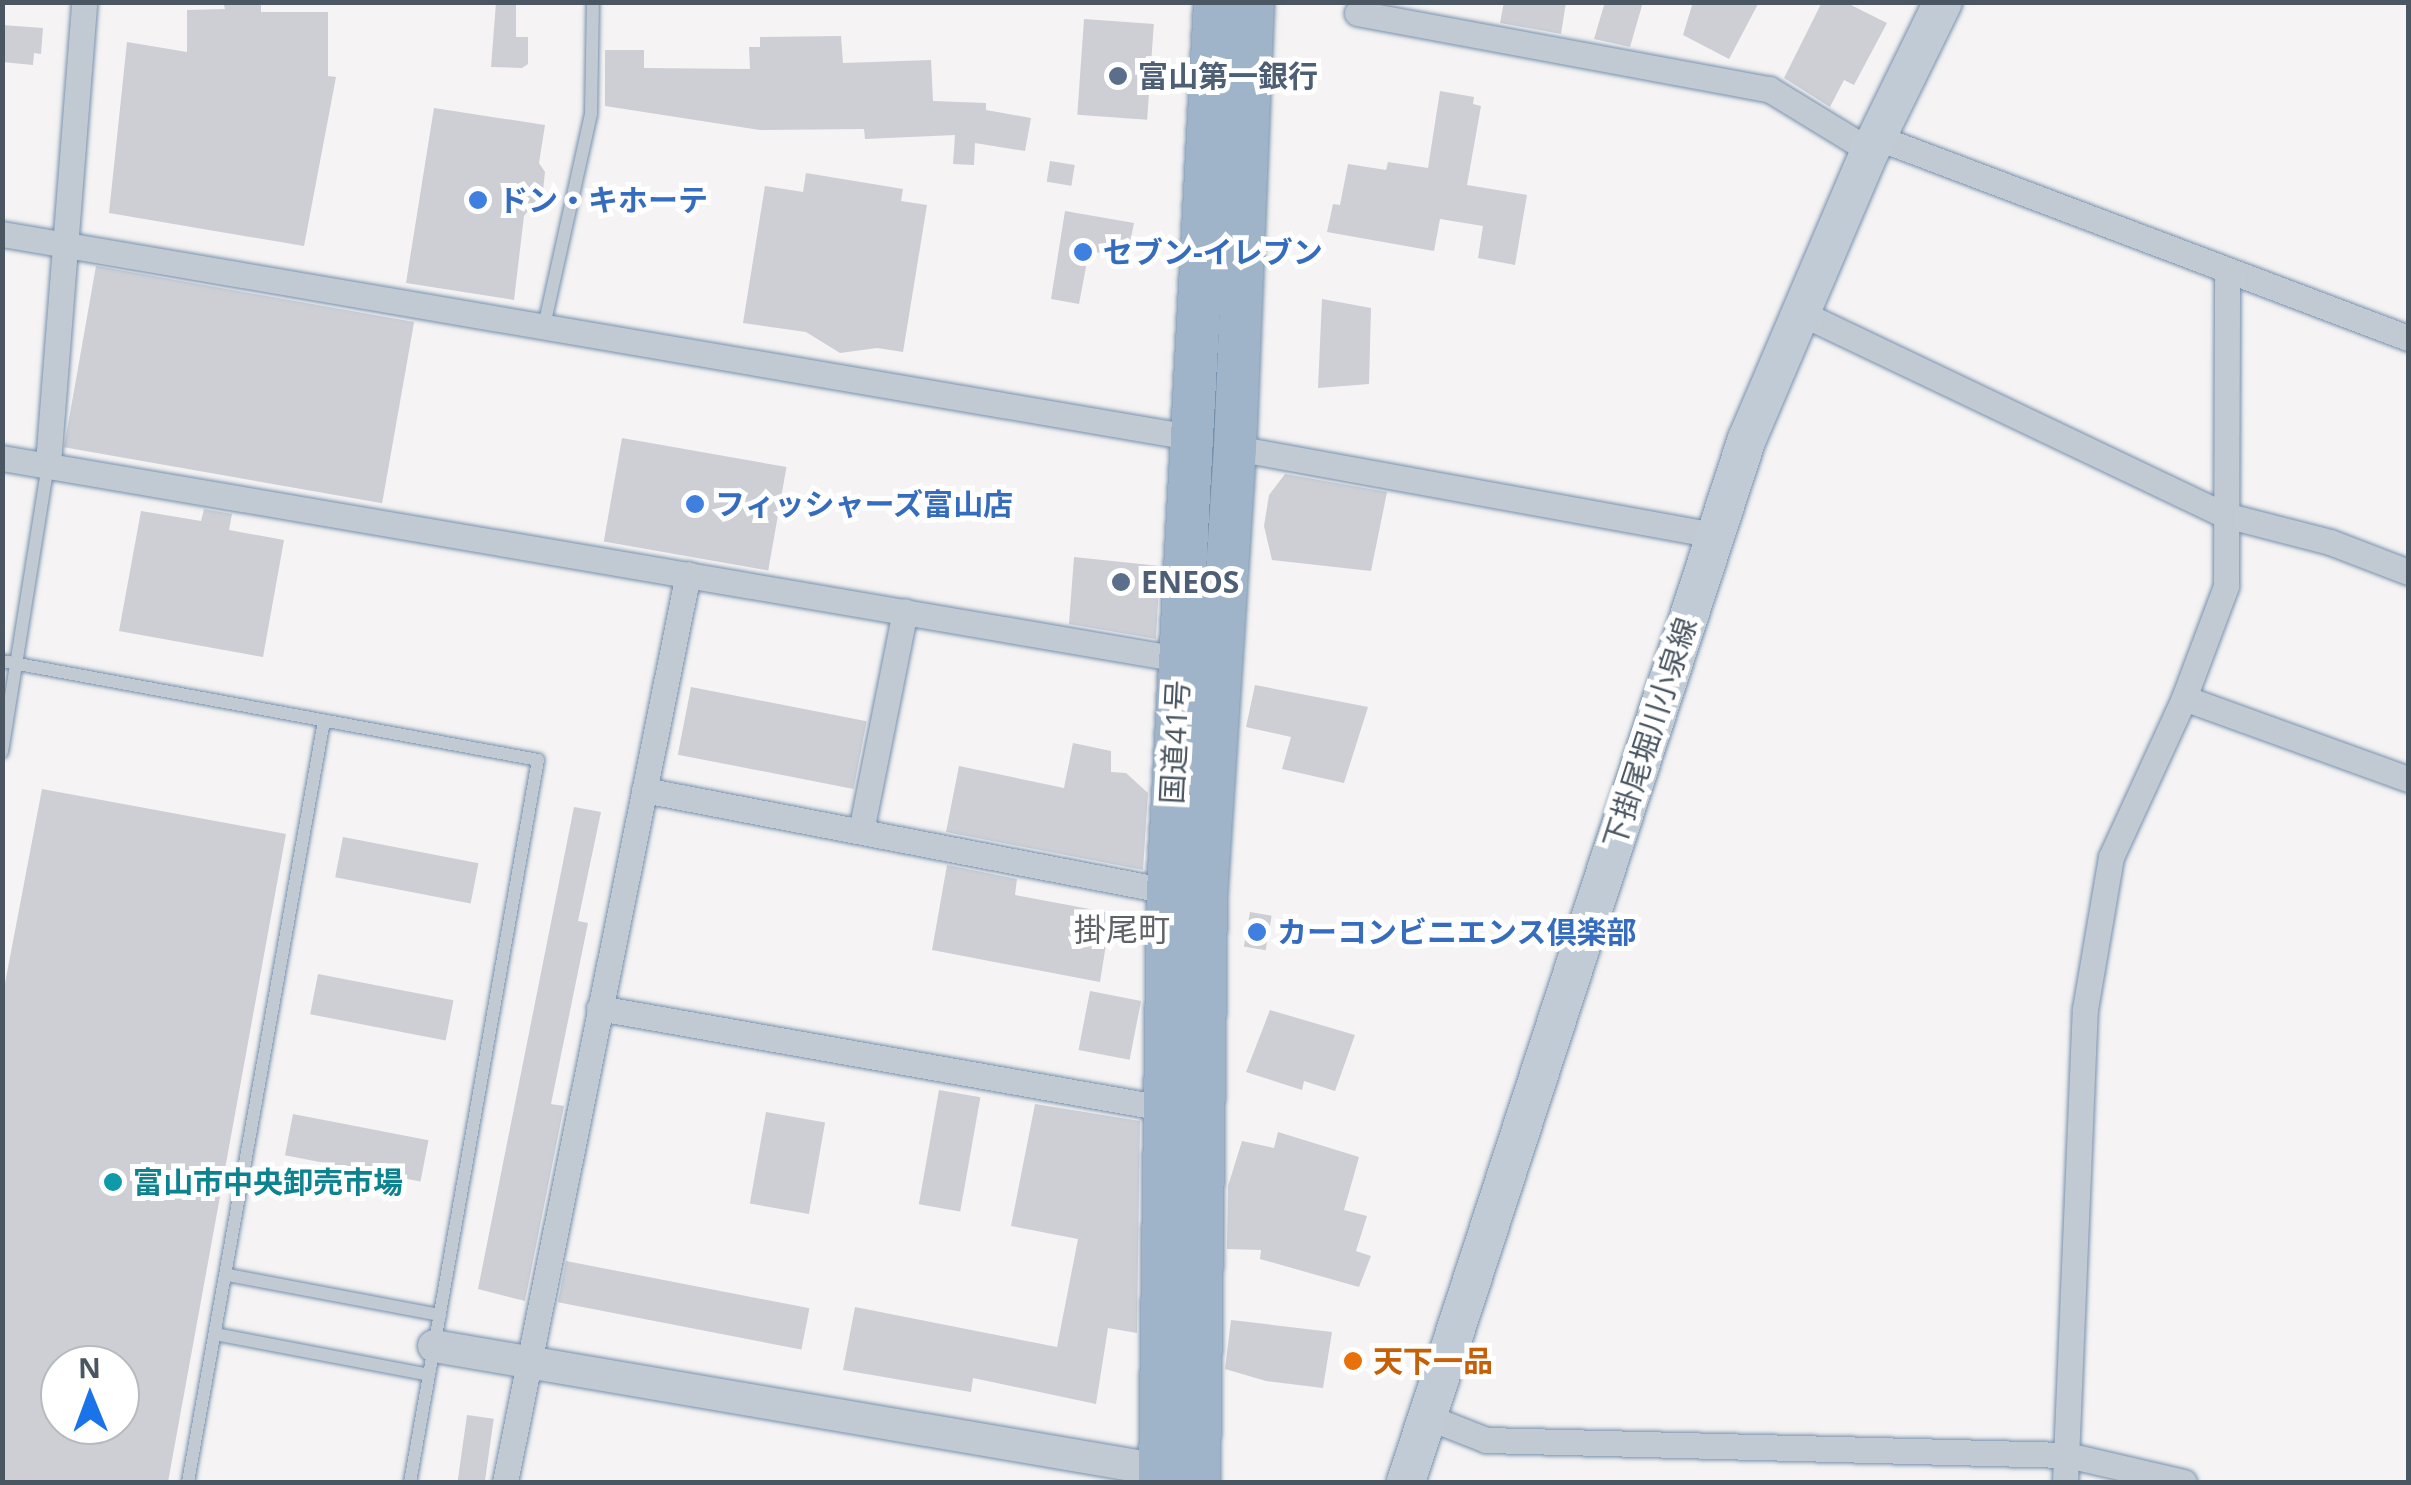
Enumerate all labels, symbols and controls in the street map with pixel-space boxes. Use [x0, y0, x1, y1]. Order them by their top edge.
place label: 富山第一銀行 [1138, 58, 1318, 94]
marker: 富山第一銀行 [1107, 65, 1129, 87]
place label: ドン・キホーテ [498, 182, 708, 218]
marker: ドン・キホーテ [467, 189, 489, 211]
place label: セブン-イレブン [1103, 234, 1323, 270]
marker: セブン-イレブン [1072, 241, 1094, 263]
place label: フィッシャーズ富山店 [715, 486, 1015, 522]
marker: フィッシャーズ富山店 [684, 493, 706, 515]
place label: ENEOS [1141, 564, 1239, 600]
marker: ENEOS [1110, 571, 1132, 593]
street label: 下掛尾堀川小泉線 [1596, 613, 1704, 853]
street label: 国道41号 [1154, 679, 1196, 805]
district label: 掛尾町 [1074, 910, 1170, 948]
place label: カーコンビニエンス倶楽部 [1277, 914, 1637, 950]
marker: カーコンビニエンス倶楽部 [1246, 921, 1268, 943]
place label: 富山市中央卸売市場 [133, 1164, 403, 1200]
marker: 富山市中央卸売市場 [102, 1171, 124, 1193]
place label: 天下一品 [1373, 1343, 1493, 1379]
north arrow [40, 1345, 140, 1445]
text: N [78, 1348, 101, 1386]
marker: 天下一品 [1342, 1350, 1364, 1372]

